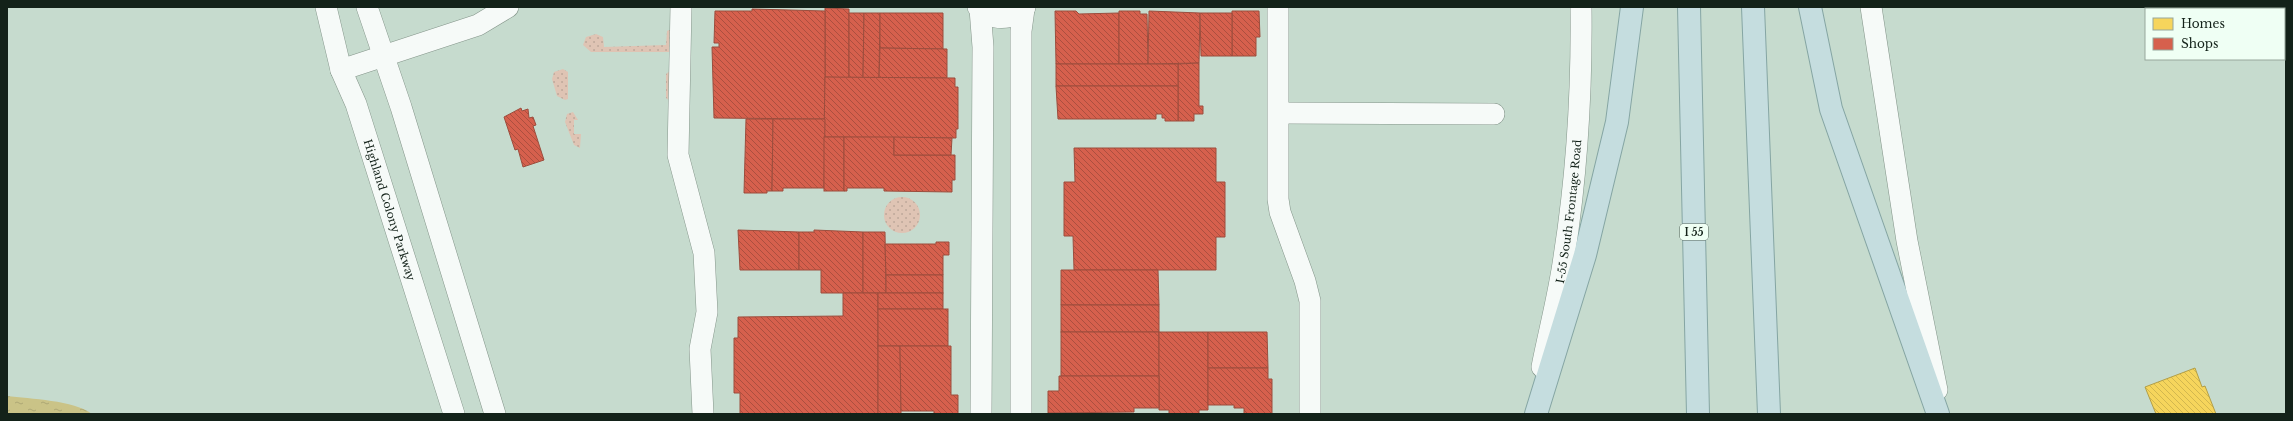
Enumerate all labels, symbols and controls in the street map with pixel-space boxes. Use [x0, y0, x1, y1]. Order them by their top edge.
legend [2145, 8, 2285, 60]
text: Homes [2181, 16, 2225, 31]
text: Shops [2181, 36, 2218, 51]
street label: Highland Colony Parkway [361, 137, 418, 282]
street label: I-55 South Frontage Road [1553, 139, 1584, 284]
road number: I 55 [1680, 224, 1708, 240]

